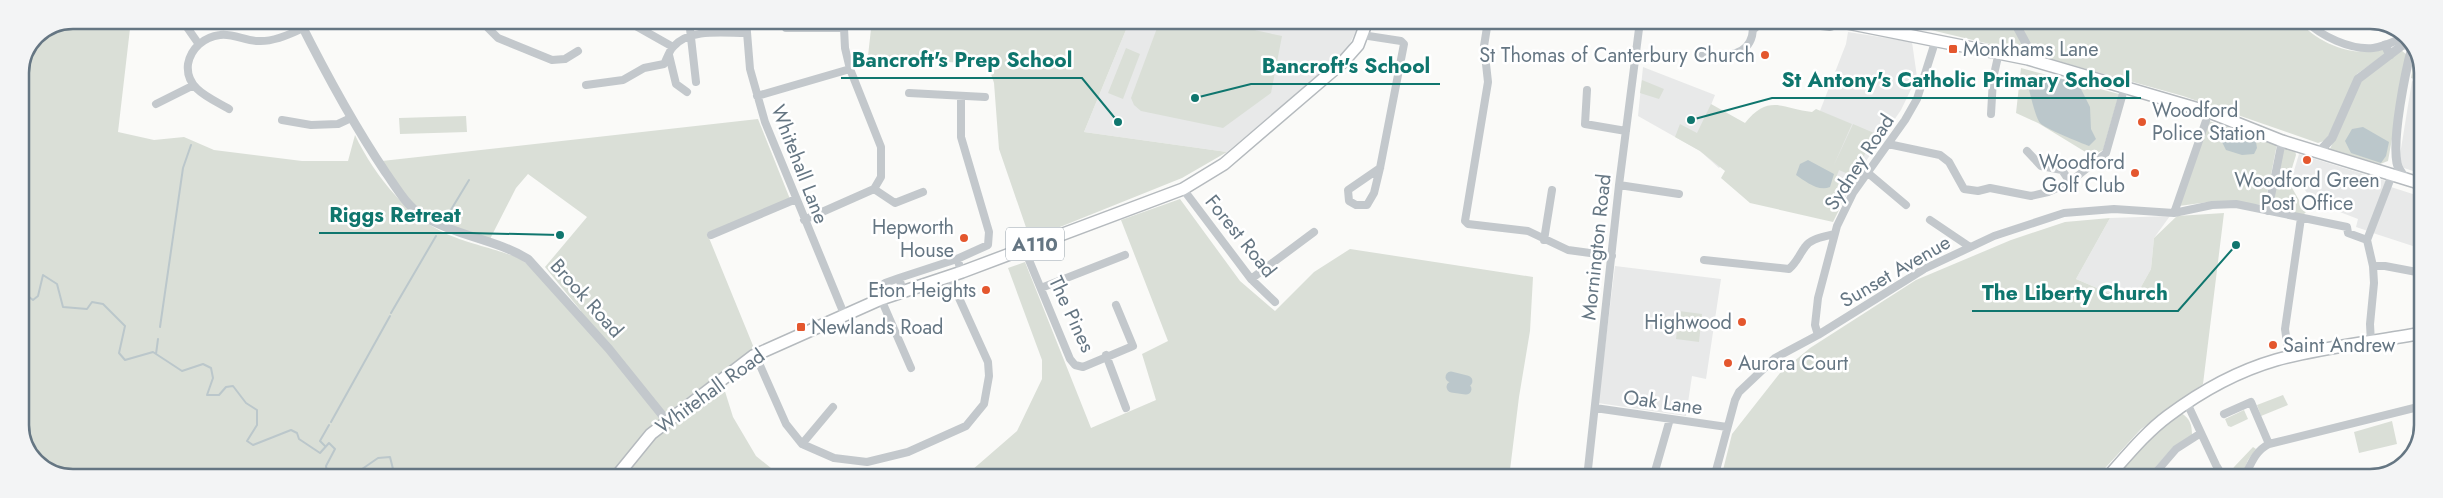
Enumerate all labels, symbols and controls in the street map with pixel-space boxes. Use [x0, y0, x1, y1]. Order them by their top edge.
place label: Monkhams Lane [1963, 35, 2099, 64]
place label: St Thomas of Canterbury Church [1479, 41, 1755, 70]
callout: Bancroft's Prep School [841, 42, 1082, 78]
marker: Monkhams Lane [1947, 43, 1959, 55]
text: Bancroft's Prep School [852, 45, 1072, 75]
callout: Bancroft's School [1251, 48, 1440, 84]
marker: St Thomas of Canterbury Church [1759, 49, 1771, 61]
text: Bancroft's School [1262, 51, 1430, 81]
callout: St Antony's Catholic Primary School [1772, 62, 2141, 98]
text: St Antony's Catholic Primary School [1781, 65, 2131, 95]
place label: Woodford Police Station [2152, 96, 2266, 148]
street label: Whitehall Lane [764, 100, 836, 228]
street label: Sydney Road [1817, 108, 1901, 216]
marker: Woodford Police Station [2136, 116, 2148, 128]
place label: Woodford Golf Club [2039, 148, 2125, 200]
marker: Woodford Green Post Office [2301, 154, 2313, 166]
place label: Woodford Green Post Office [2234, 166, 2380, 218]
marker: Woodford Golf Club [2129, 167, 2141, 179]
street label: Mornington Road [1574, 172, 1619, 322]
street label: Forest Road [1198, 189, 1283, 284]
callout: Riggs Retreat [319, 197, 471, 233]
text: Riggs Retreat [329, 200, 461, 230]
place label: Hepworth House [872, 213, 954, 265]
road number: A110 [1006, 228, 1064, 260]
street label: Sunset Avenue [1835, 228, 1956, 315]
marker: Hepworth House [958, 232, 970, 244]
street label: Brook Road [543, 252, 630, 344]
street label: The Pines [1041, 271, 1102, 357]
callout: The Liberty Church [1972, 275, 2178, 311]
place label: Eton Heights [868, 276, 976, 305]
text: The Liberty Church [1982, 278, 2168, 308]
marker: Eton Heights [980, 284, 992, 296]
place label: Highwood [1644, 308, 1732, 337]
place label: Newlands Road [811, 313, 943, 342]
marker: Highwood [1736, 316, 1748, 328]
marker: Newlands Road [795, 321, 807, 333]
place label: Saint Andrew [2283, 331, 2396, 360]
marker: Saint Andrew [2267, 339, 2279, 351]
street label: Whitehall Road [650, 342, 771, 441]
place label: Aurora Court [1738, 349, 1848, 378]
marker: Aurora Court [1722, 357, 1734, 369]
street label: Oak Lane [1621, 383, 1704, 422]

